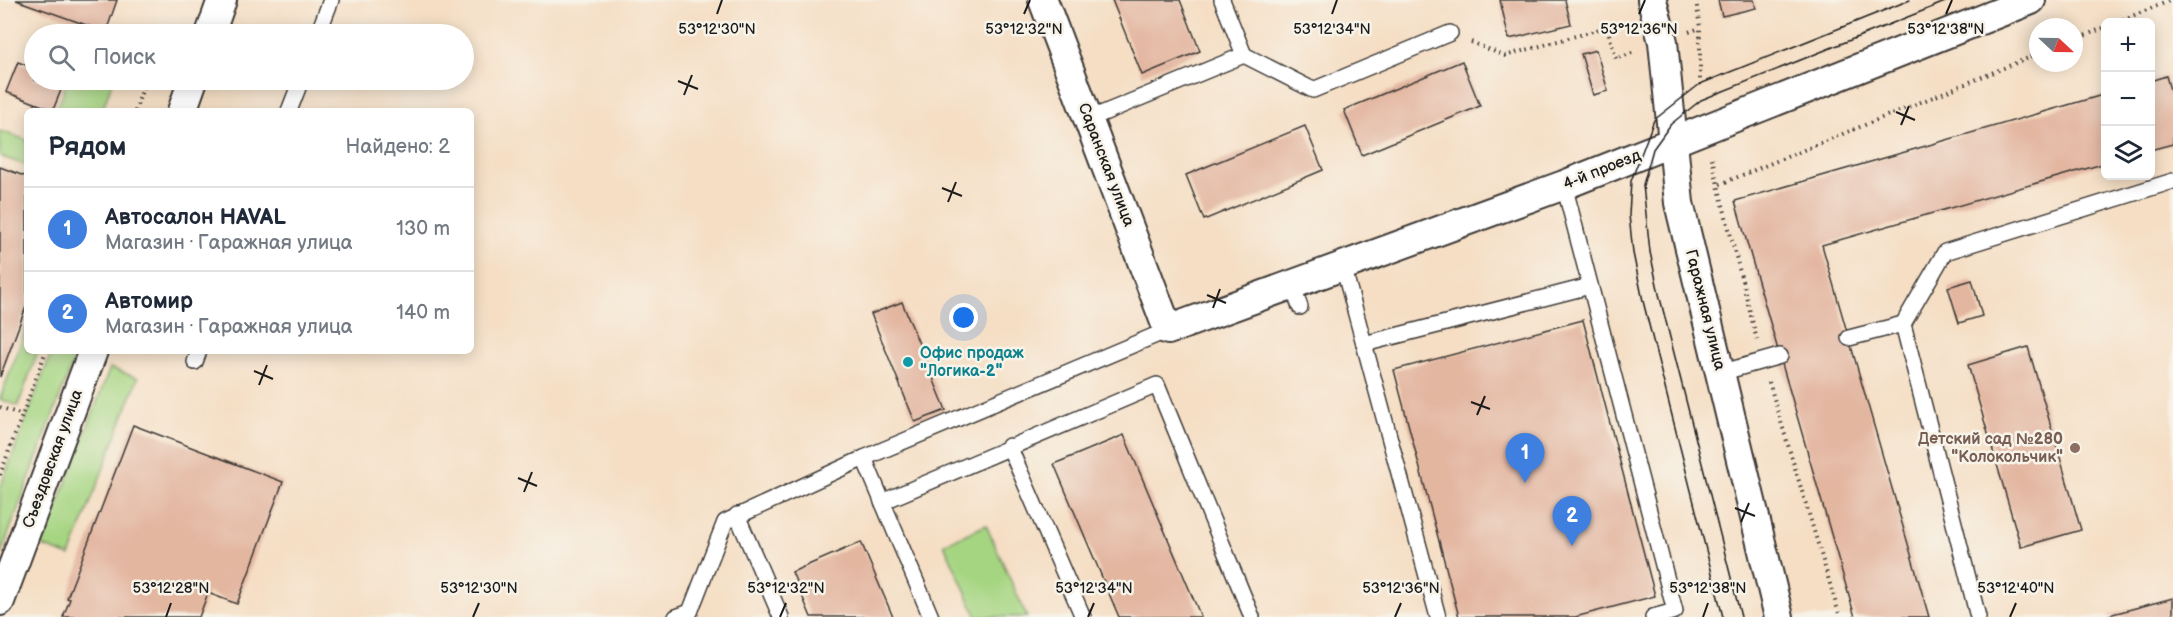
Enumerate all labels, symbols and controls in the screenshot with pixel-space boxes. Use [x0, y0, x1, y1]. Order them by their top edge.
north arrow [2029, 18, 2083, 72]
map controls [2101, 18, 2155, 180]
button: + [2101, 18, 2155, 72]
text: 53°12'30"N [678, 20, 756, 39]
text: 53°12'32"N [985, 20, 1063, 39]
text: 53°12'34"N [1293, 20, 1371, 39]
text: 53°12'36"N [1600, 20, 1678, 39]
text: 53°12'38"N [1907, 20, 1985, 39]
search box [24, 24, 474, 90]
icon: search [45, 41, 78, 74]
text: Поиск [93, 44, 156, 71]
button: − [2101, 72, 2155, 126]
street label: Саранская улица [1074, 101, 1139, 230]
button: layers [2101, 126, 2155, 180]
text: Рядом [48, 132, 126, 163]
text: Найдено: 2 [346, 135, 450, 159]
street label: 4-й проезд [1560, 146, 1644, 194]
text: Автосалон HAVAL [105, 204, 286, 231]
text: 1 [63, 217, 72, 241]
text: 130 m [396, 217, 450, 241]
text: Магазин · Гаражная улица [105, 231, 353, 255]
street label: Гаражная улица [1681, 248, 1729, 373]
text: Автомир [105, 288, 193, 315]
text: 2 [62, 301, 73, 325]
text: 140 m [396, 301, 450, 325]
your location [949, 303, 978, 332]
text: Магазин · Гаражная улица [105, 315, 353, 339]
place label: Офис продаж "Логика-2" [920, 344, 1025, 381]
marker: Офис продаж "Логика-2" [901, 355, 915, 369]
street label: Съездовская улица [19, 387, 87, 531]
place label: Детский сад №280 "Колокольчик" [1918, 430, 2063, 467]
pin: 1 [1506, 434, 1544, 483]
marker: Детский сад №280 "Колокольчик" [2068, 441, 2082, 455]
pin: 2 [1552, 496, 1592, 546]
text: 53°12'28"N [133, 579, 209, 598]
text: 53°12'30"N [440, 579, 518, 598]
text: 53°12'32"N [747, 579, 825, 598]
text: 53°12'34"N [1055, 579, 1133, 598]
text: 53°12'36"N [1362, 579, 1440, 598]
text: 53°12'38"N [1669, 579, 1747, 598]
text: 53°12'40"N [1977, 579, 2055, 598]

